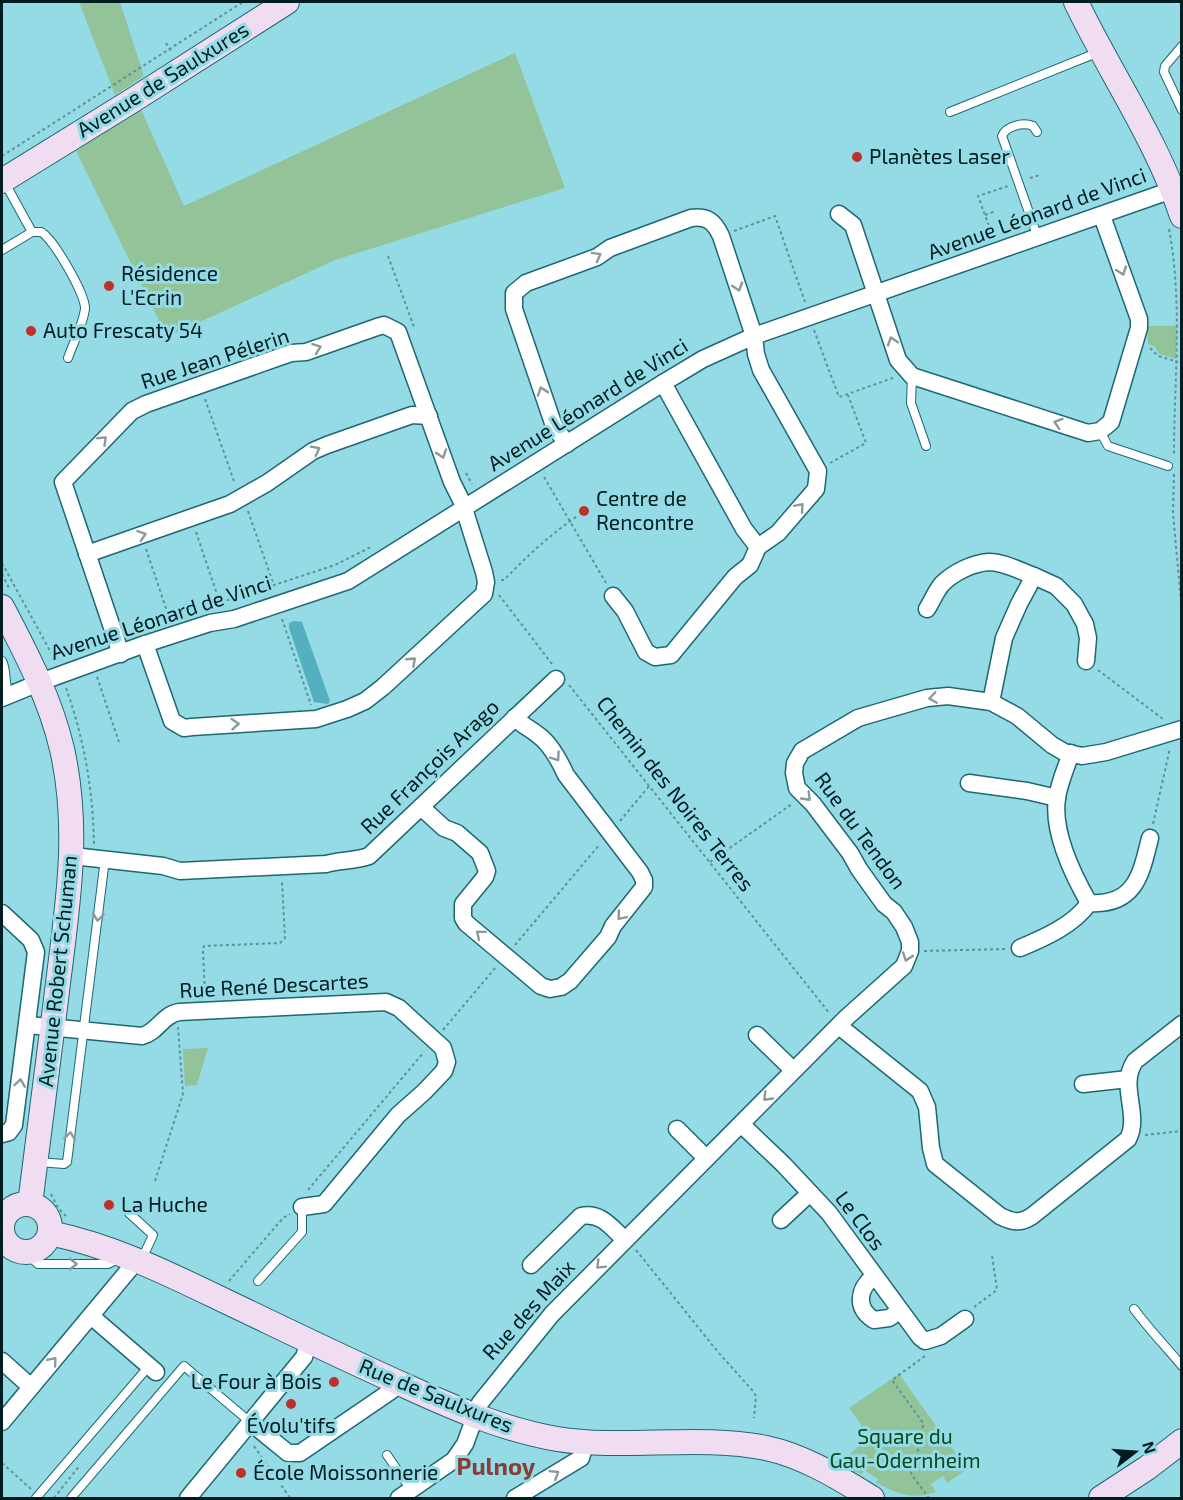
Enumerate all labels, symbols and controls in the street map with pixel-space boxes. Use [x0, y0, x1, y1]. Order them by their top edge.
street label: Avenue de Saulxures [72, 16, 253, 142]
place label: Planètes Laser [869, 143, 1011, 168]
marker: Planètes Laser [850, 150, 864, 164]
street label: Avenue Léonard de Vinci [924, 161, 1149, 264]
one-way arrow [591, 251, 602, 263]
place label: Résidence L'Ecrin [121, 260, 218, 309]
one-way arrow [1114, 265, 1127, 276]
marker: Résidence L'Ecrin [102, 279, 116, 293]
one-way arrow [730, 281, 743, 292]
place label: Auto Frescaty 54 [43, 317, 203, 342]
street label: Rue Jean Pélerin [137, 322, 292, 393]
marker: Auto Frescaty 54 [24, 324, 38, 338]
street label: Avenue Léonard de Vinci [483, 332, 692, 475]
one-way arrow [887, 336, 899, 347]
one-way arrow [311, 343, 322, 356]
one-way arrow [537, 386, 550, 397]
one-way arrow [1054, 418, 1064, 430]
one-way arrow [97, 436, 107, 447]
one-way arrow [310, 446, 321, 457]
one-way arrow [435, 448, 448, 459]
place label: Centre de Rencontre [596, 485, 694, 534]
one-way arrow [793, 503, 804, 514]
marker: Centre de Rencontre [577, 504, 591, 518]
one-way arrow [136, 529, 147, 542]
street label: Avenue Léonard de Vinci [47, 569, 274, 664]
one-way arrow [405, 657, 415, 668]
street label: Chemin des Noires Terres [592, 691, 760, 896]
one-way arrow [928, 691, 937, 703]
street label: Rue François Arago [355, 693, 505, 840]
one-way arrow [231, 718, 240, 731]
one-way arrow [549, 751, 560, 762]
street label: Rue du Tendon [810, 767, 912, 894]
one-way arrow [799, 790, 810, 801]
street label: Avenue Robert Schuman [32, 854, 81, 1088]
one-way arrow [618, 909, 629, 920]
one-way arrow [92, 912, 104, 921]
one-way arrow [476, 930, 487, 941]
one-way arrow [901, 951, 914, 962]
street label: Rue René Descartes [179, 967, 369, 1002]
one-way arrow [13, 1079, 25, 1088]
one-way arrow [764, 1089, 775, 1100]
one-way arrow [63, 1131, 76, 1140]
street label: Le Clos [831, 1186, 891, 1255]
place label: La Huche [121, 1191, 208, 1216]
marker: La Huche [102, 1198, 116, 1212]
street label: Rue des Maix [477, 1254, 579, 1364]
one-way arrow [597, 1257, 608, 1268]
one-way arrow [69, 1258, 78, 1270]
street label: Rue de Saulxures [356, 1352, 517, 1437]
one-way arrow [45, 1357, 56, 1368]
place label: Le Four à Bois [191, 1368, 322, 1393]
marker: Le Four à Bois [327, 1375, 341, 1389]
marker: Évolu'tifs [284, 1397, 298, 1411]
place label: Évolu'tifs [246, 1412, 336, 1437]
north arrow [1105, 1422, 1165, 1482]
park label: Square du Gau-Odernheim [829, 1423, 981, 1472]
text: N [1139, 1439, 1161, 1456]
district label: Pulnoy [457, 1451, 536, 1480]
place label: École Moissonnerie [253, 1459, 438, 1484]
marker: École Moissonnerie [234, 1466, 248, 1480]
one-way arrow [549, 1469, 559, 1481]

